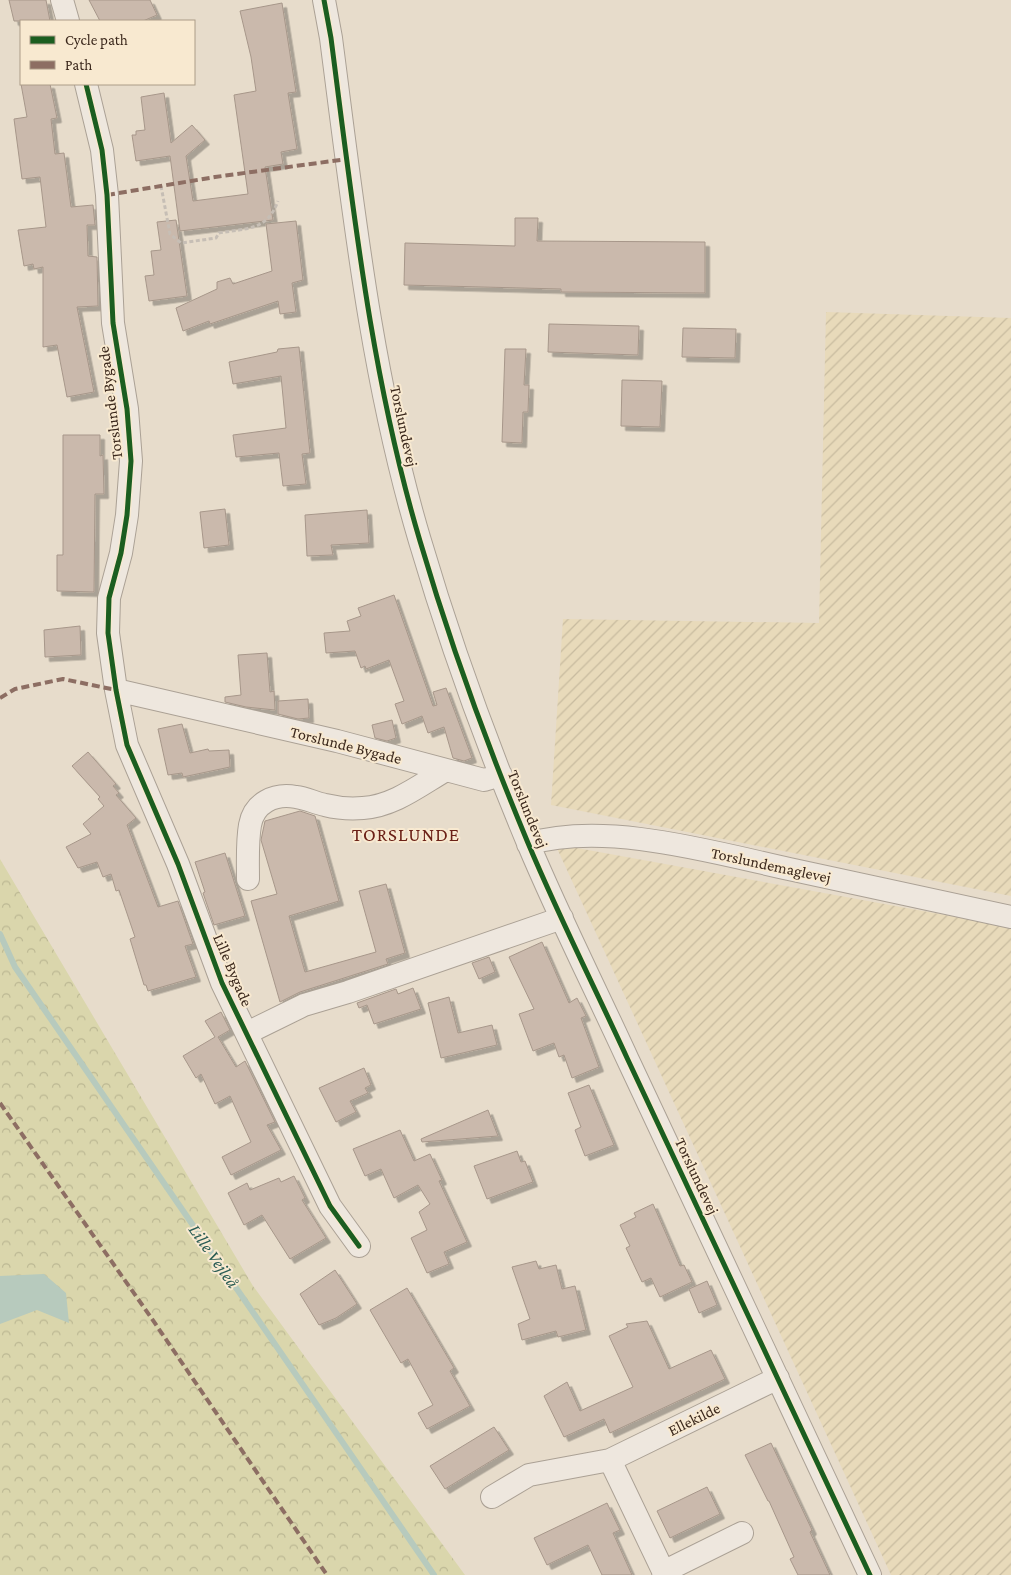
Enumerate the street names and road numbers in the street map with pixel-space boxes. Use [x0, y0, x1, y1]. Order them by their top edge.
street label: Torslunde Bygade [95, 345, 126, 461]
street label: Torslundevej [386, 384, 421, 469]
street label: Torslunde Bygade [288, 723, 403, 768]
street label: Torslundevej [504, 767, 551, 851]
street label: Torslundemaglevej [709, 844, 832, 887]
street label: Lille Bygade [209, 931, 256, 1009]
street label: Torslundevej [671, 1135, 722, 1218]
street label: Ellekilde [665, 1399, 723, 1439]

